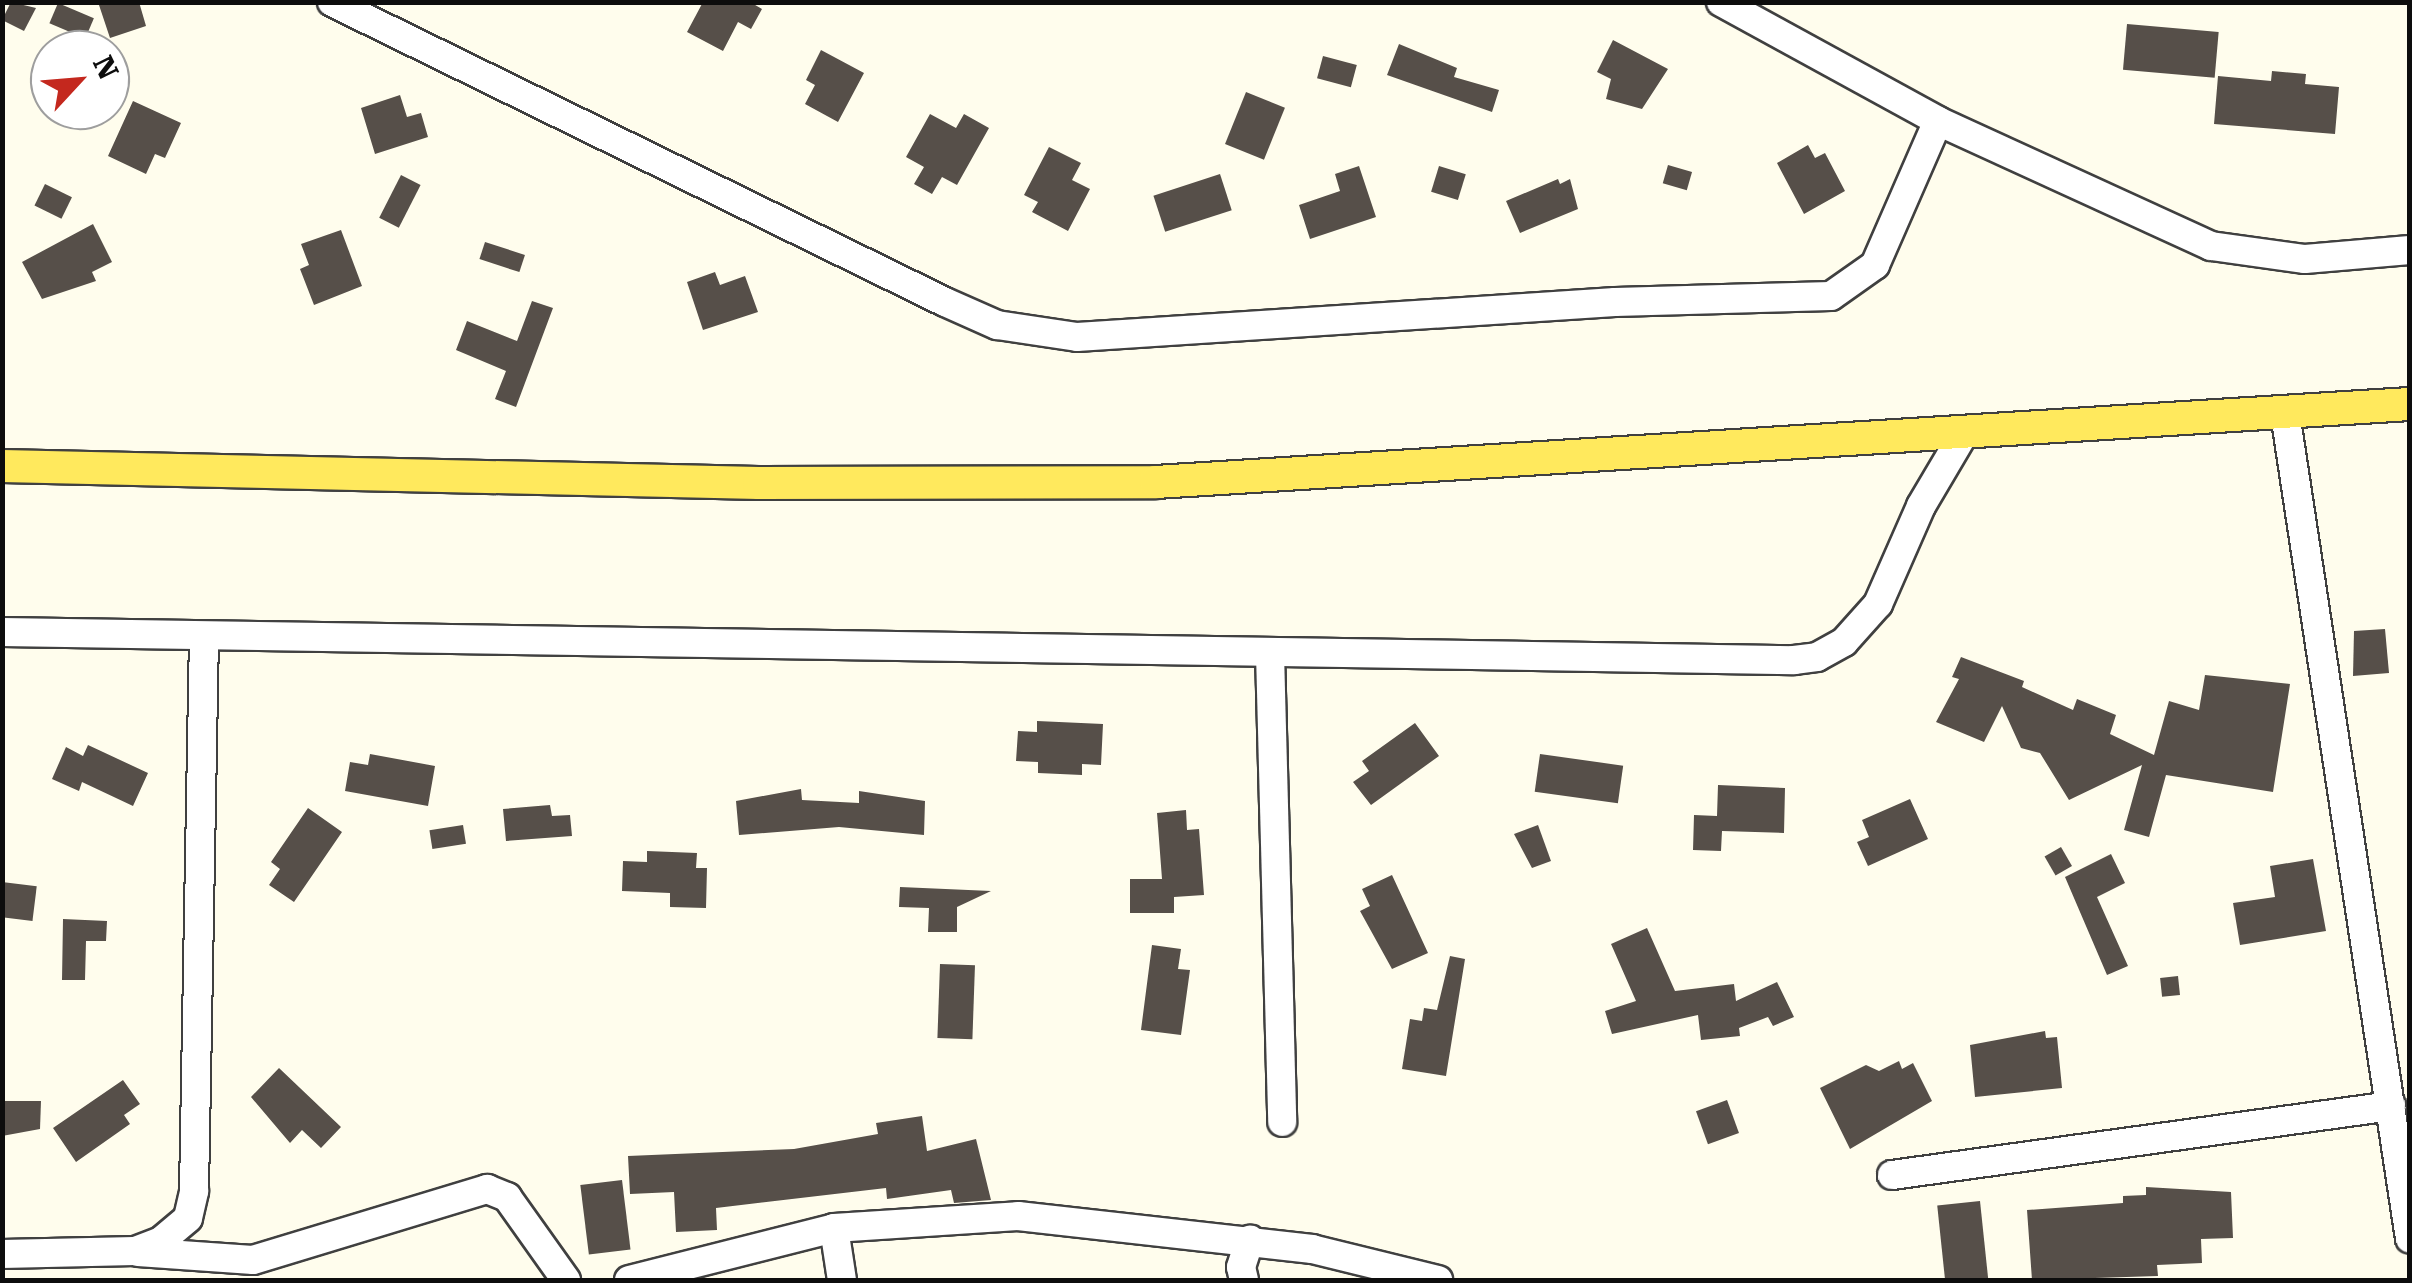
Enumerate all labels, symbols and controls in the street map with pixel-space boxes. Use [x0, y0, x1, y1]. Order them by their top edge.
north arrow [30, 30, 130, 130]
text: N [86, 51, 125, 84]

